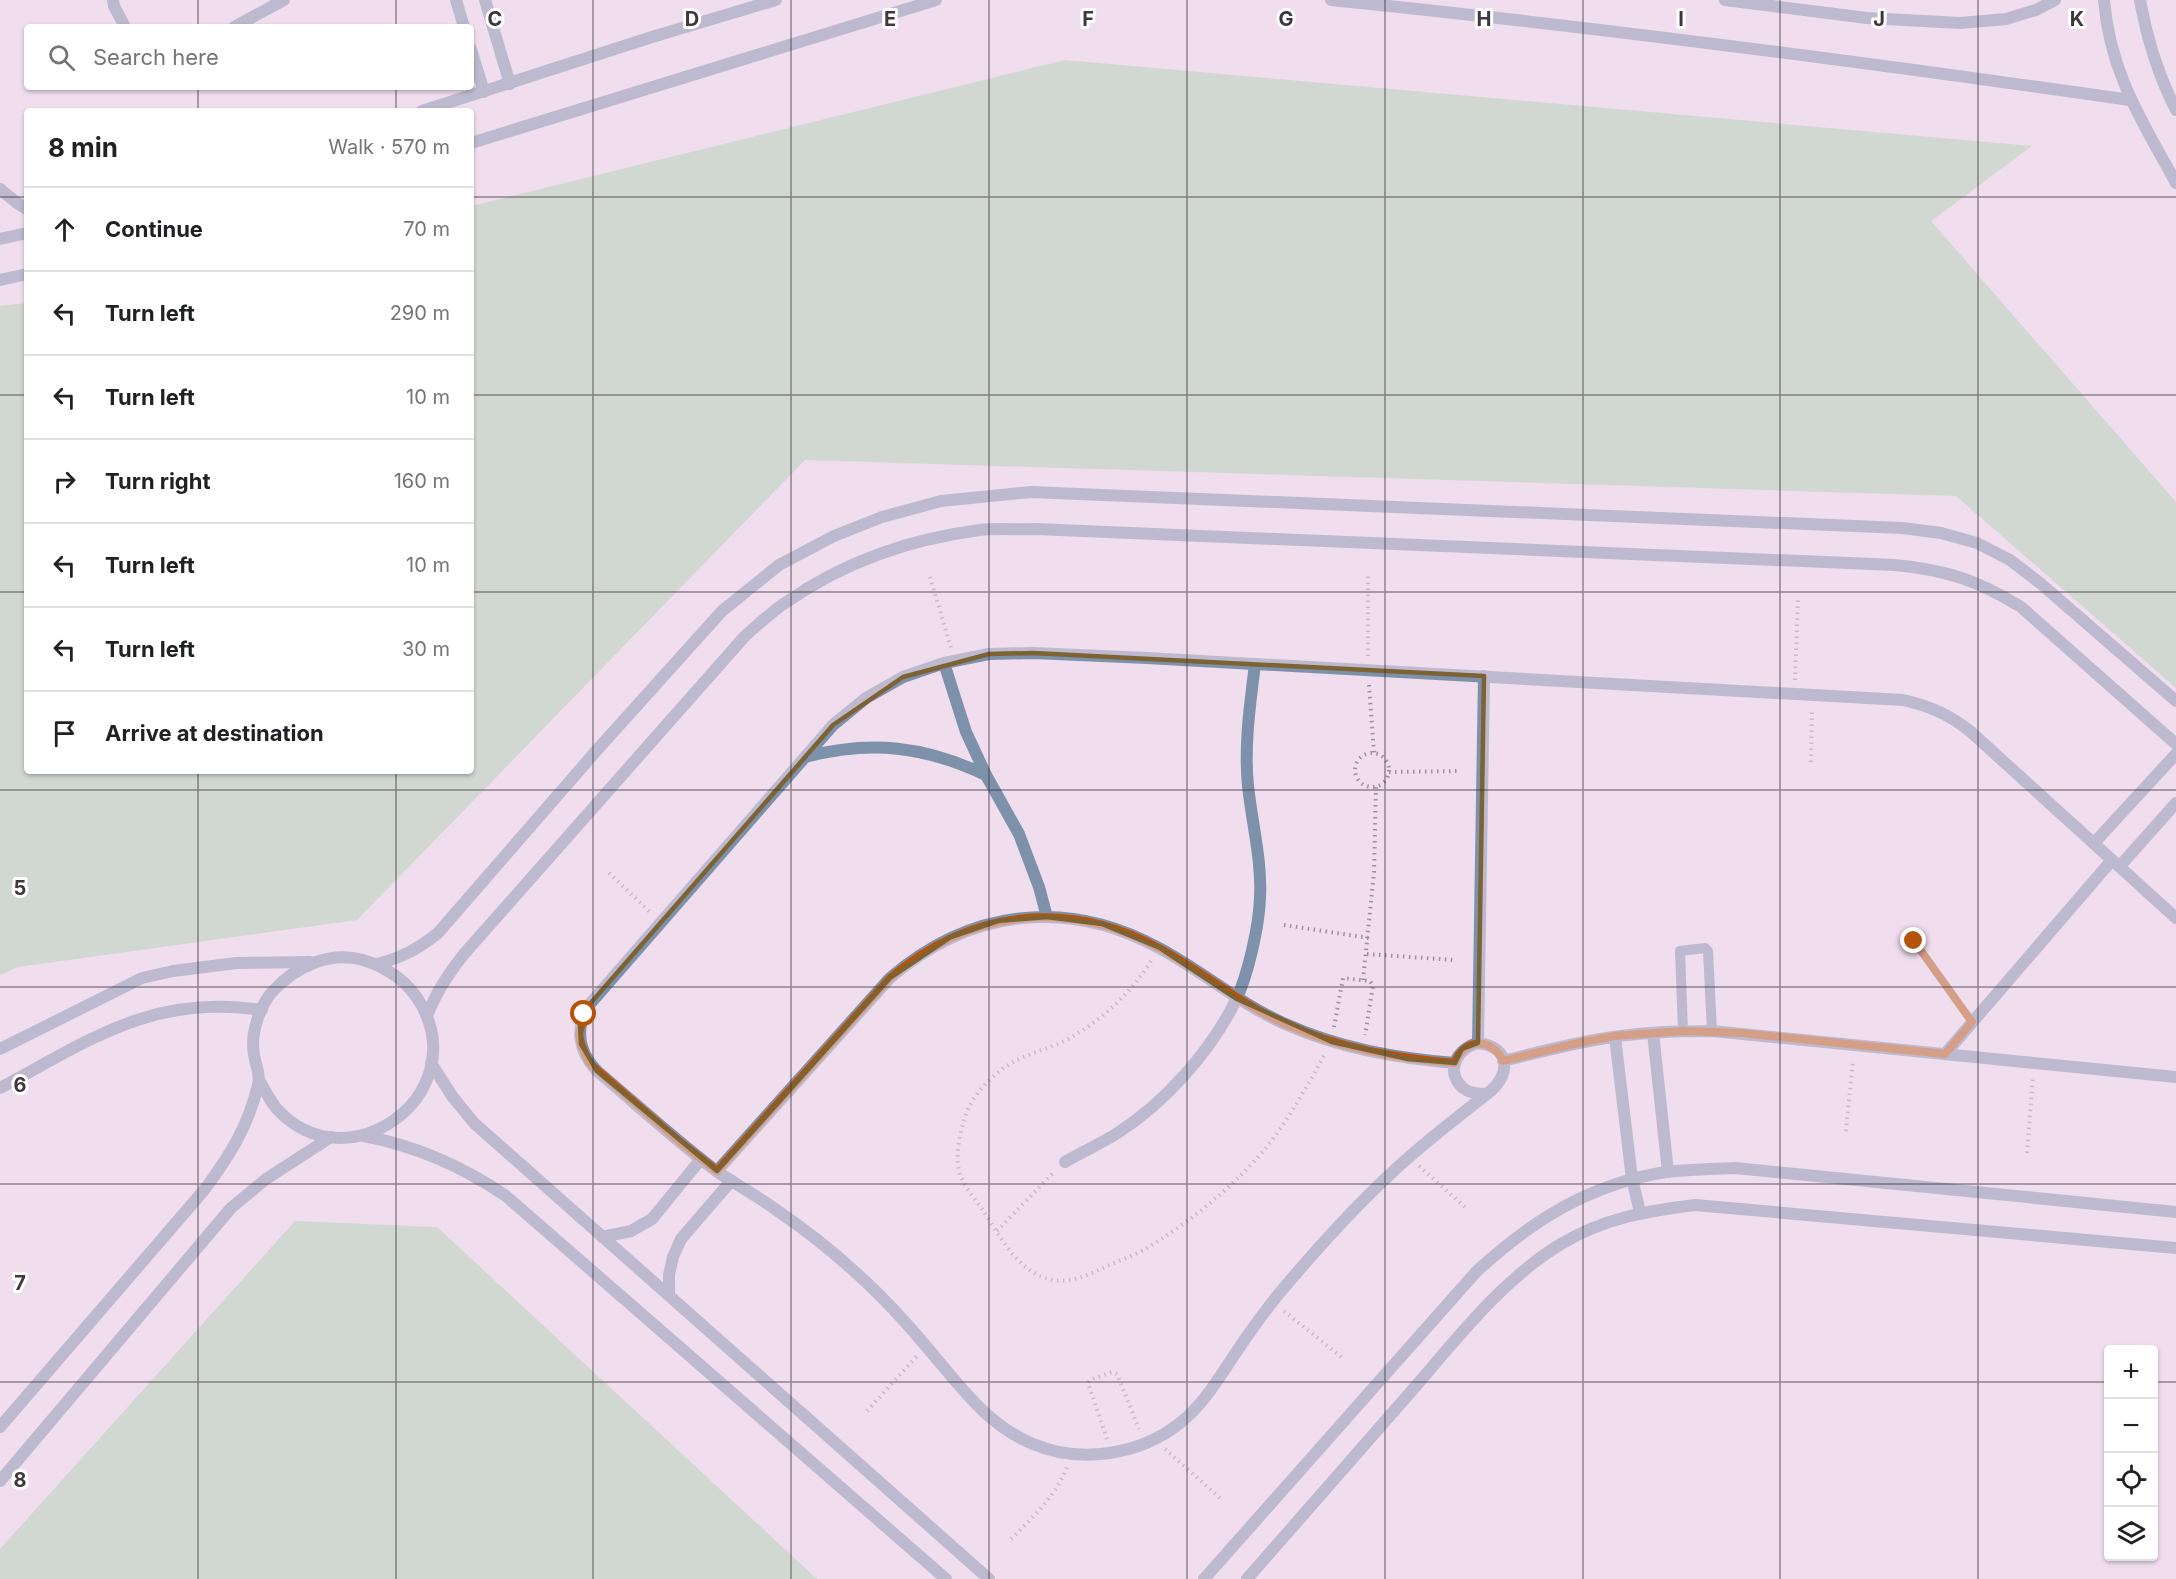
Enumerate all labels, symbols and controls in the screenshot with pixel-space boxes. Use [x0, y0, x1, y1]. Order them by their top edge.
text: C [488, 7, 502, 31]
text: D [685, 7, 699, 31]
text: E [884, 7, 896, 31]
text: F [1082, 7, 1094, 31]
text: G [1278, 7, 1294, 31]
text: H [1477, 7, 1491, 31]
text: I [1678, 7, 1684, 31]
text: J [1873, 7, 1885, 31]
text: K [2070, 7, 2084, 31]
search box [24, 24, 474, 90]
icon: search [45, 41, 78, 74]
text: Search here [93, 44, 219, 70]
text: 8 min [48, 132, 118, 163]
text: Walk · 570 m [328, 135, 450, 159]
icon: ahead [48, 213, 81, 246]
text: Continue [105, 216, 203, 242]
text: 70 m [403, 217, 450, 241]
icon: left [48, 297, 81, 330]
text: Turn left [105, 300, 195, 326]
text: 290 m [390, 301, 450, 325]
icon: left [48, 381, 81, 414]
text: Turn left [105, 384, 195, 410]
text: 10 m [406, 385, 450, 409]
icon: right [48, 465, 81, 498]
text: Turn right [105, 468, 211, 494]
text: 160 m [394, 469, 450, 493]
icon: left [48, 549, 81, 582]
text: Turn left [105, 552, 195, 578]
text: 10 m [406, 553, 450, 577]
icon: left [48, 633, 81, 666]
text: Turn left [105, 636, 195, 662]
text: 30 m [402, 637, 450, 661]
icon: arrive [48, 717, 81, 750]
text: Arrive at destination [105, 720, 324, 746]
text: 5 [14, 876, 26, 900]
route end [1900, 927, 1926, 953]
route start [570, 1000, 596, 1026]
text: 6 [14, 1073, 27, 1097]
text: 7 [14, 1271, 26, 1295]
map controls [2104, 1345, 2158, 1561]
button: + [2104, 1345, 2158, 1399]
button: − [2104, 1399, 2158, 1453]
button: locate [2104, 1453, 2158, 1507]
text: 8 [13, 1468, 27, 1492]
button: layers [2104, 1507, 2158, 1561]

